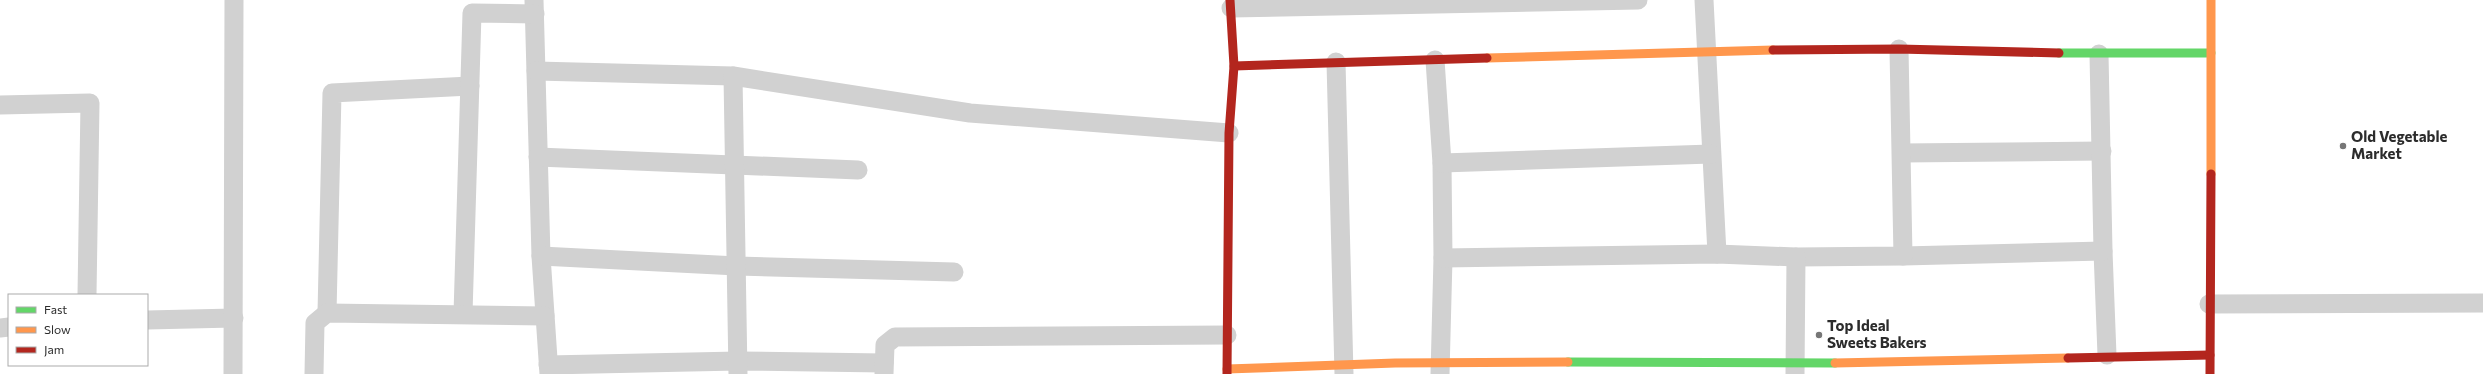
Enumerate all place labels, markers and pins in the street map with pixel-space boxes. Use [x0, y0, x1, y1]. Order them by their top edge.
place label: Old Vegetable Market [2351, 127, 2448, 162]
marker: Old Vegetable Market [2338, 141, 2348, 151]
place label: Top Ideal Sweets Bakers [1827, 316, 1927, 351]
marker: Top Ideal Sweets Bakers [1814, 330, 1824, 340]

